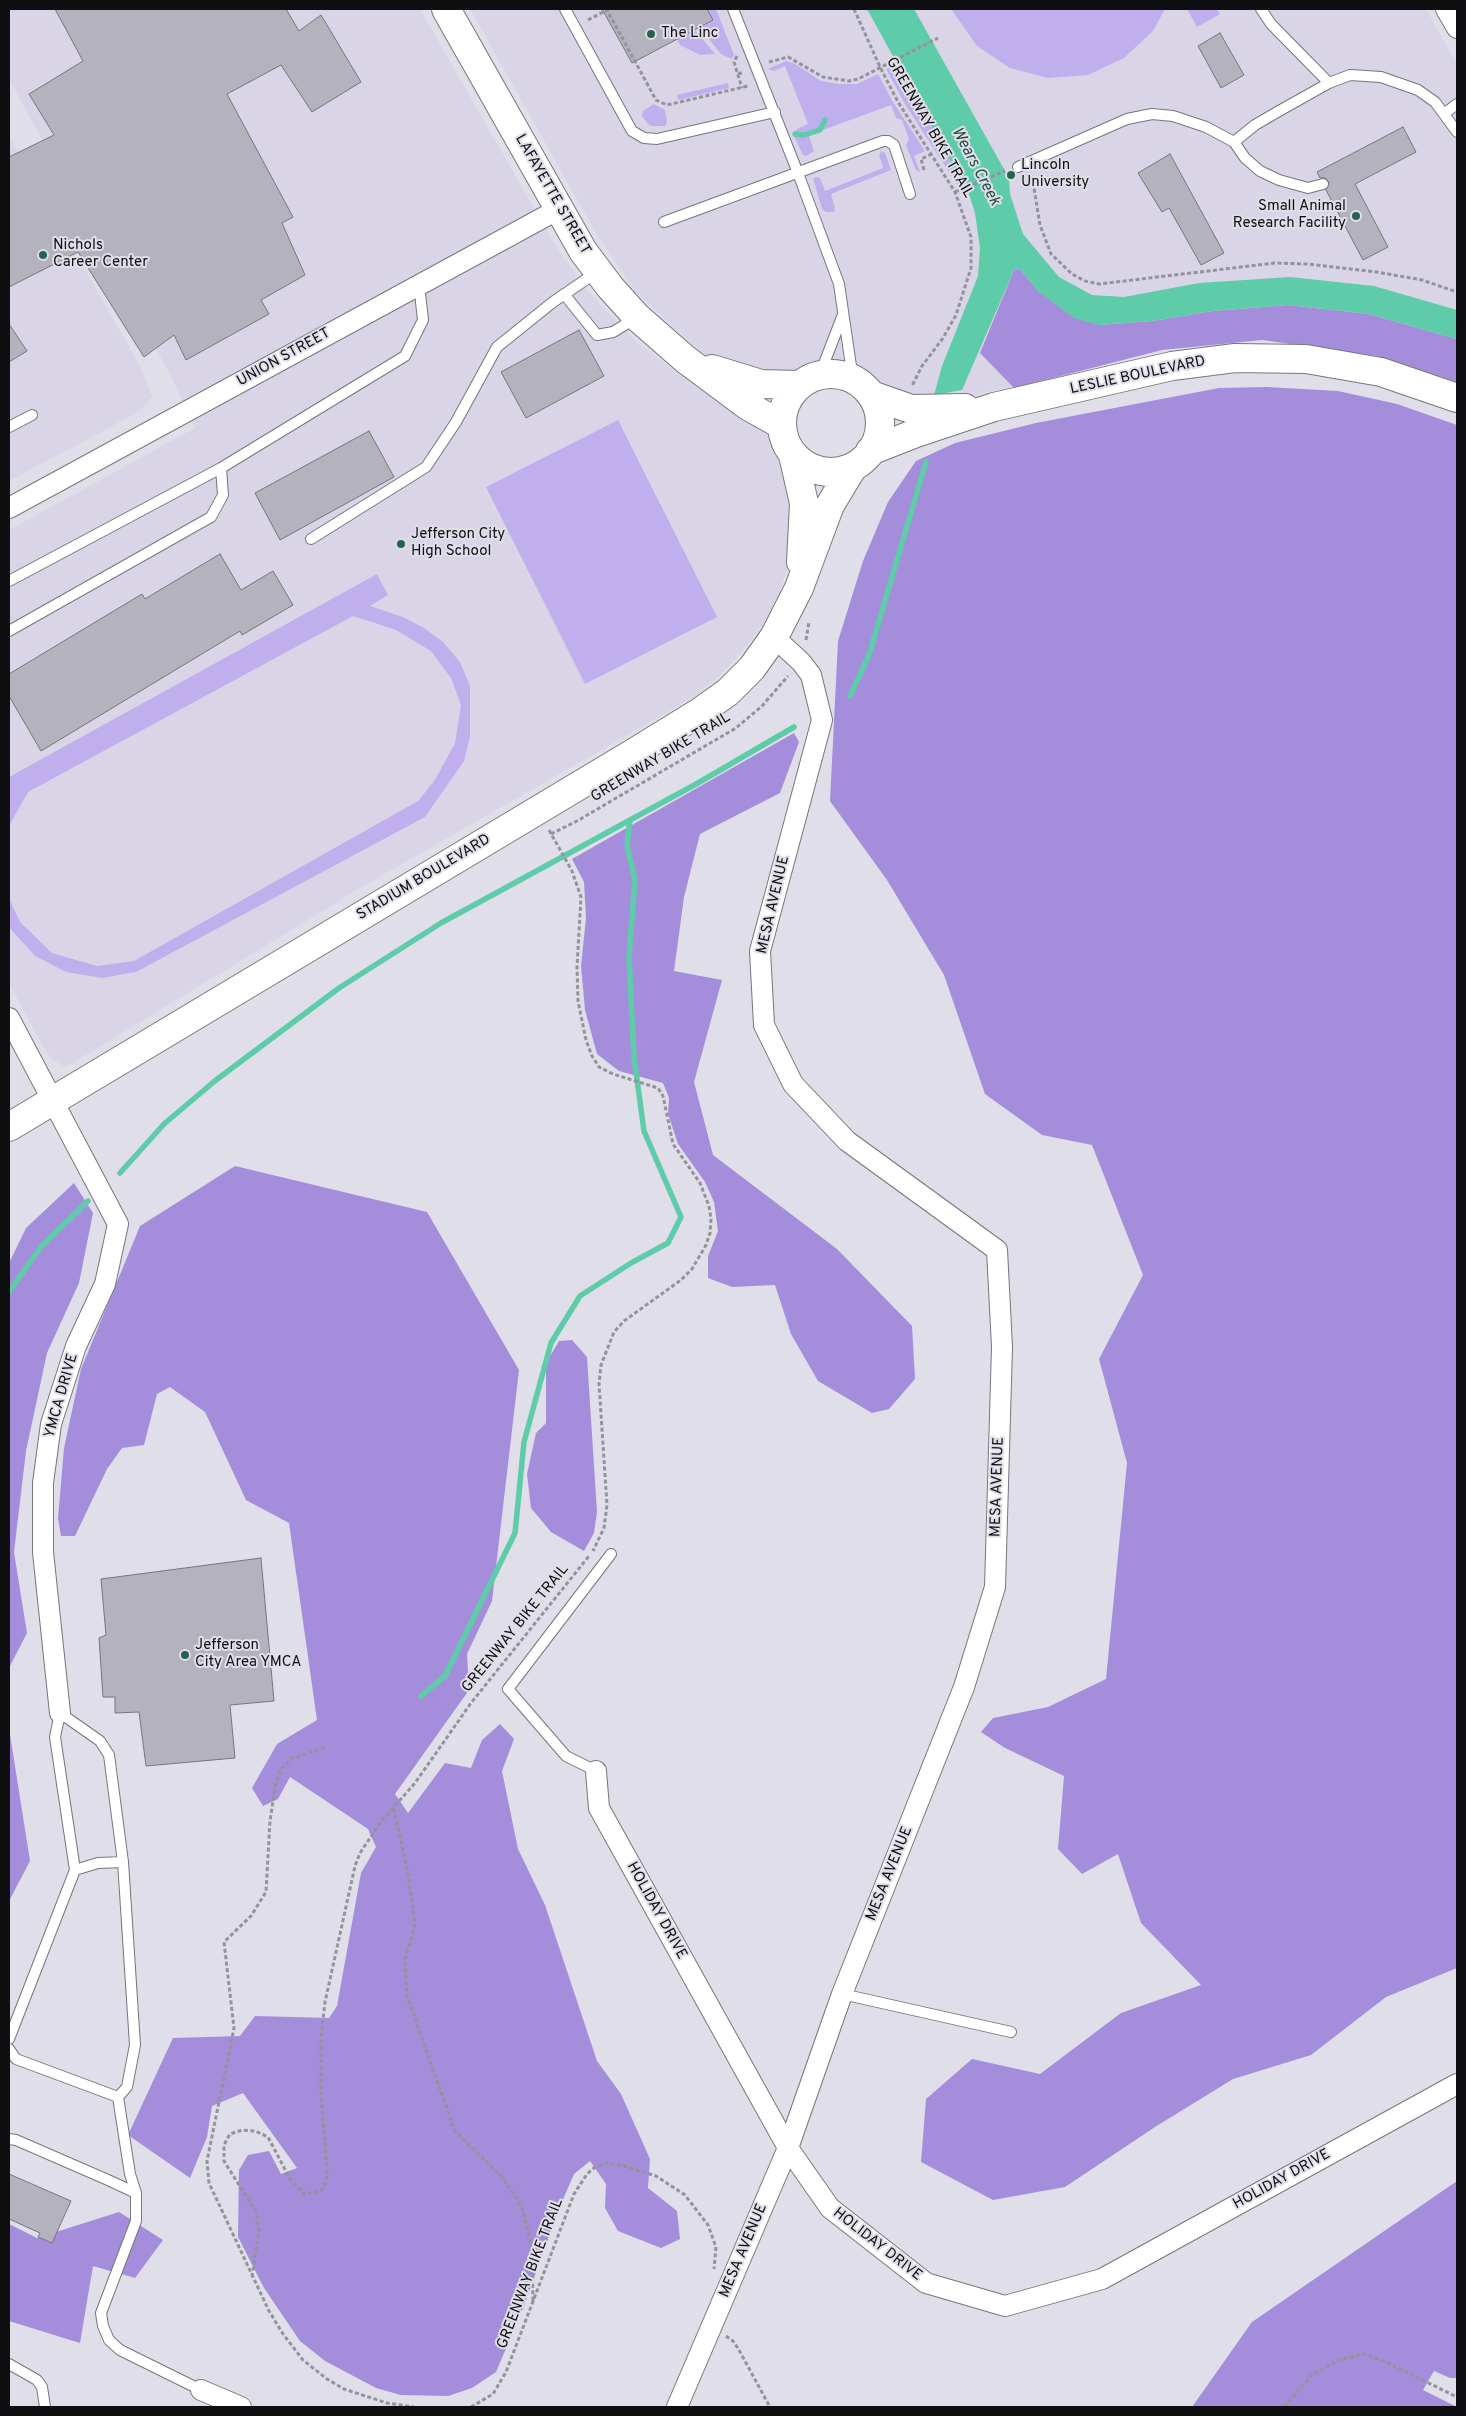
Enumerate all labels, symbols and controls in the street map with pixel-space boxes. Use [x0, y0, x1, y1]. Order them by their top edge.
place label: The Linc [661, 25, 718, 43]
marker: The Linc [645, 28, 657, 40]
street label: GREENWAY BIKE TRAIL [881, 54, 977, 202]
water label: Wears Creek [946, 125, 1004, 209]
street label: LAFAYETTE STREET [510, 132, 594, 258]
place label: Lincoln University [1021, 157, 1089, 192]
marker: Lincoln University [1005, 169, 1017, 181]
place label: Small Animal Research Facility [1233, 198, 1346, 233]
marker: Small Animal Research Facility [1350, 210, 1362, 222]
place label: Nichols Career Center [53, 237, 148, 272]
marker: Nichols Career Center [37, 249, 49, 261]
street label: UNION STREET [234, 325, 334, 391]
street label: LESLIE BOULEVARD [1069, 353, 1207, 399]
place label: Jefferson City High School [411, 526, 505, 561]
marker: Jefferson City High School [395, 538, 407, 550]
street label: GREENWAY BIKE TRAIL [588, 709, 734, 807]
street label: STADIUM BOULEVARD [354, 831, 494, 925]
street label: MESA AVENUE [754, 854, 794, 956]
street label: YMCA DRIVE [41, 1352, 83, 1440]
street label: MESA AVENUE [987, 1437, 1009, 1537]
street label: GREENWAY BIKE TRAIL [459, 1561, 573, 1697]
place label: Jefferson City Area YMCA [195, 1637, 301, 1672]
marker: Jefferson City Area YMCA [179, 1649, 191, 1661]
street label: MESA AVENUE [863, 1824, 917, 1924]
street label: HOLIDAY DRIVE [622, 1859, 690, 1963]
street label: HOLIDAY DRIVE [1230, 2146, 1334, 2214]
street label: GREENWAY BIKE TRAIL [494, 2196, 568, 2352]
street label: MESA AVENUE [716, 2201, 772, 2301]
street label: HOLIDAY DRIVE [829, 2205, 925, 2285]

